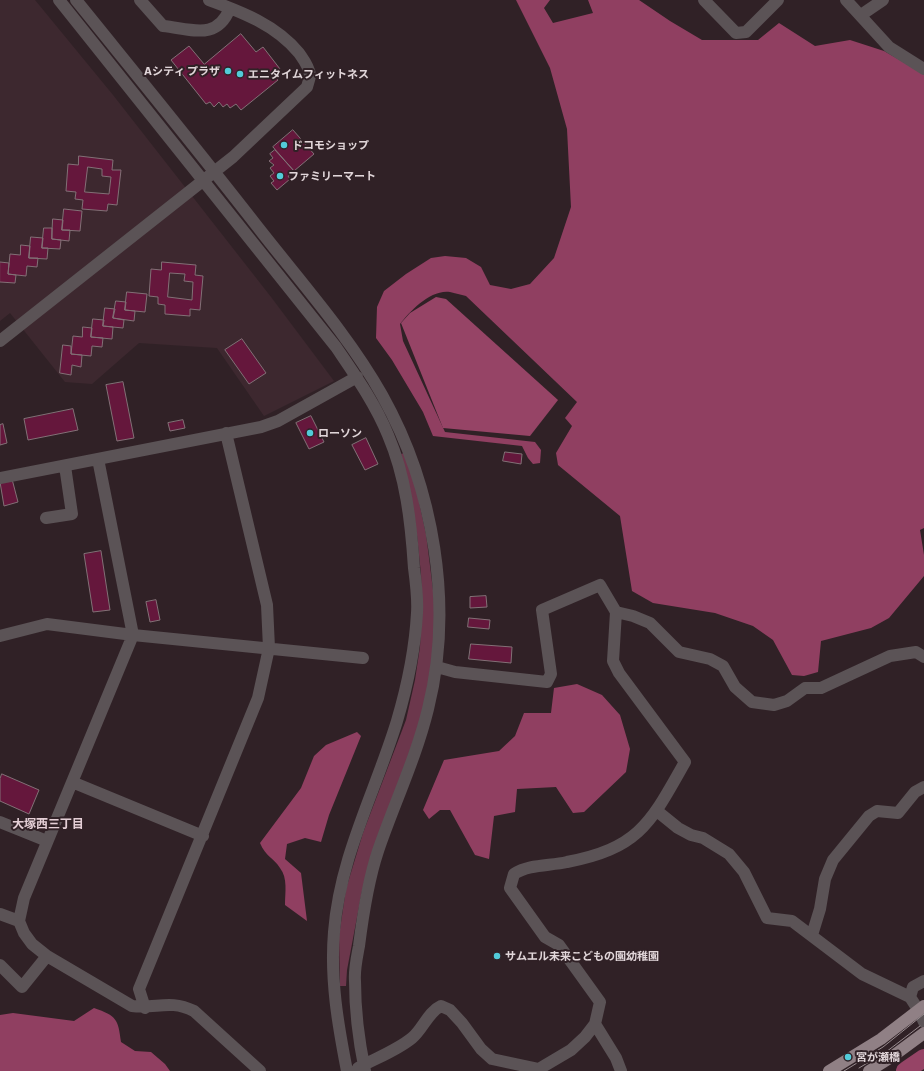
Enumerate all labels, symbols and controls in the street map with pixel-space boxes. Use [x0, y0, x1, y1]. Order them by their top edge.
place label: Aシティ プラザ [144, 64, 220, 78]
marker: Aシティ プラザ [223, 66, 233, 76]
place label: エニタイムフィットネス [248, 67, 369, 81]
marker: エニタイムフィットネス [235, 69, 245, 79]
place label: ドコモショップ [292, 138, 369, 152]
marker: ドコモショップ [279, 140, 289, 150]
place label: ファミリーマート [288, 169, 376, 183]
marker: ファミリーマート [275, 171, 285, 181]
place label: ローソン [318, 426, 362, 440]
marker: ローソン [305, 428, 315, 438]
district label: 大塚西三丁目 [12, 817, 84, 831]
place label: サムエル未来こどもの園幼稚園 [505, 949, 659, 963]
marker: サムエル未来こどもの園幼稚園 [492, 951, 502, 961]
place label: 宮が瀬橋 [856, 1050, 900, 1064]
marker: 宮が瀬橋 [843, 1052, 853, 1062]

